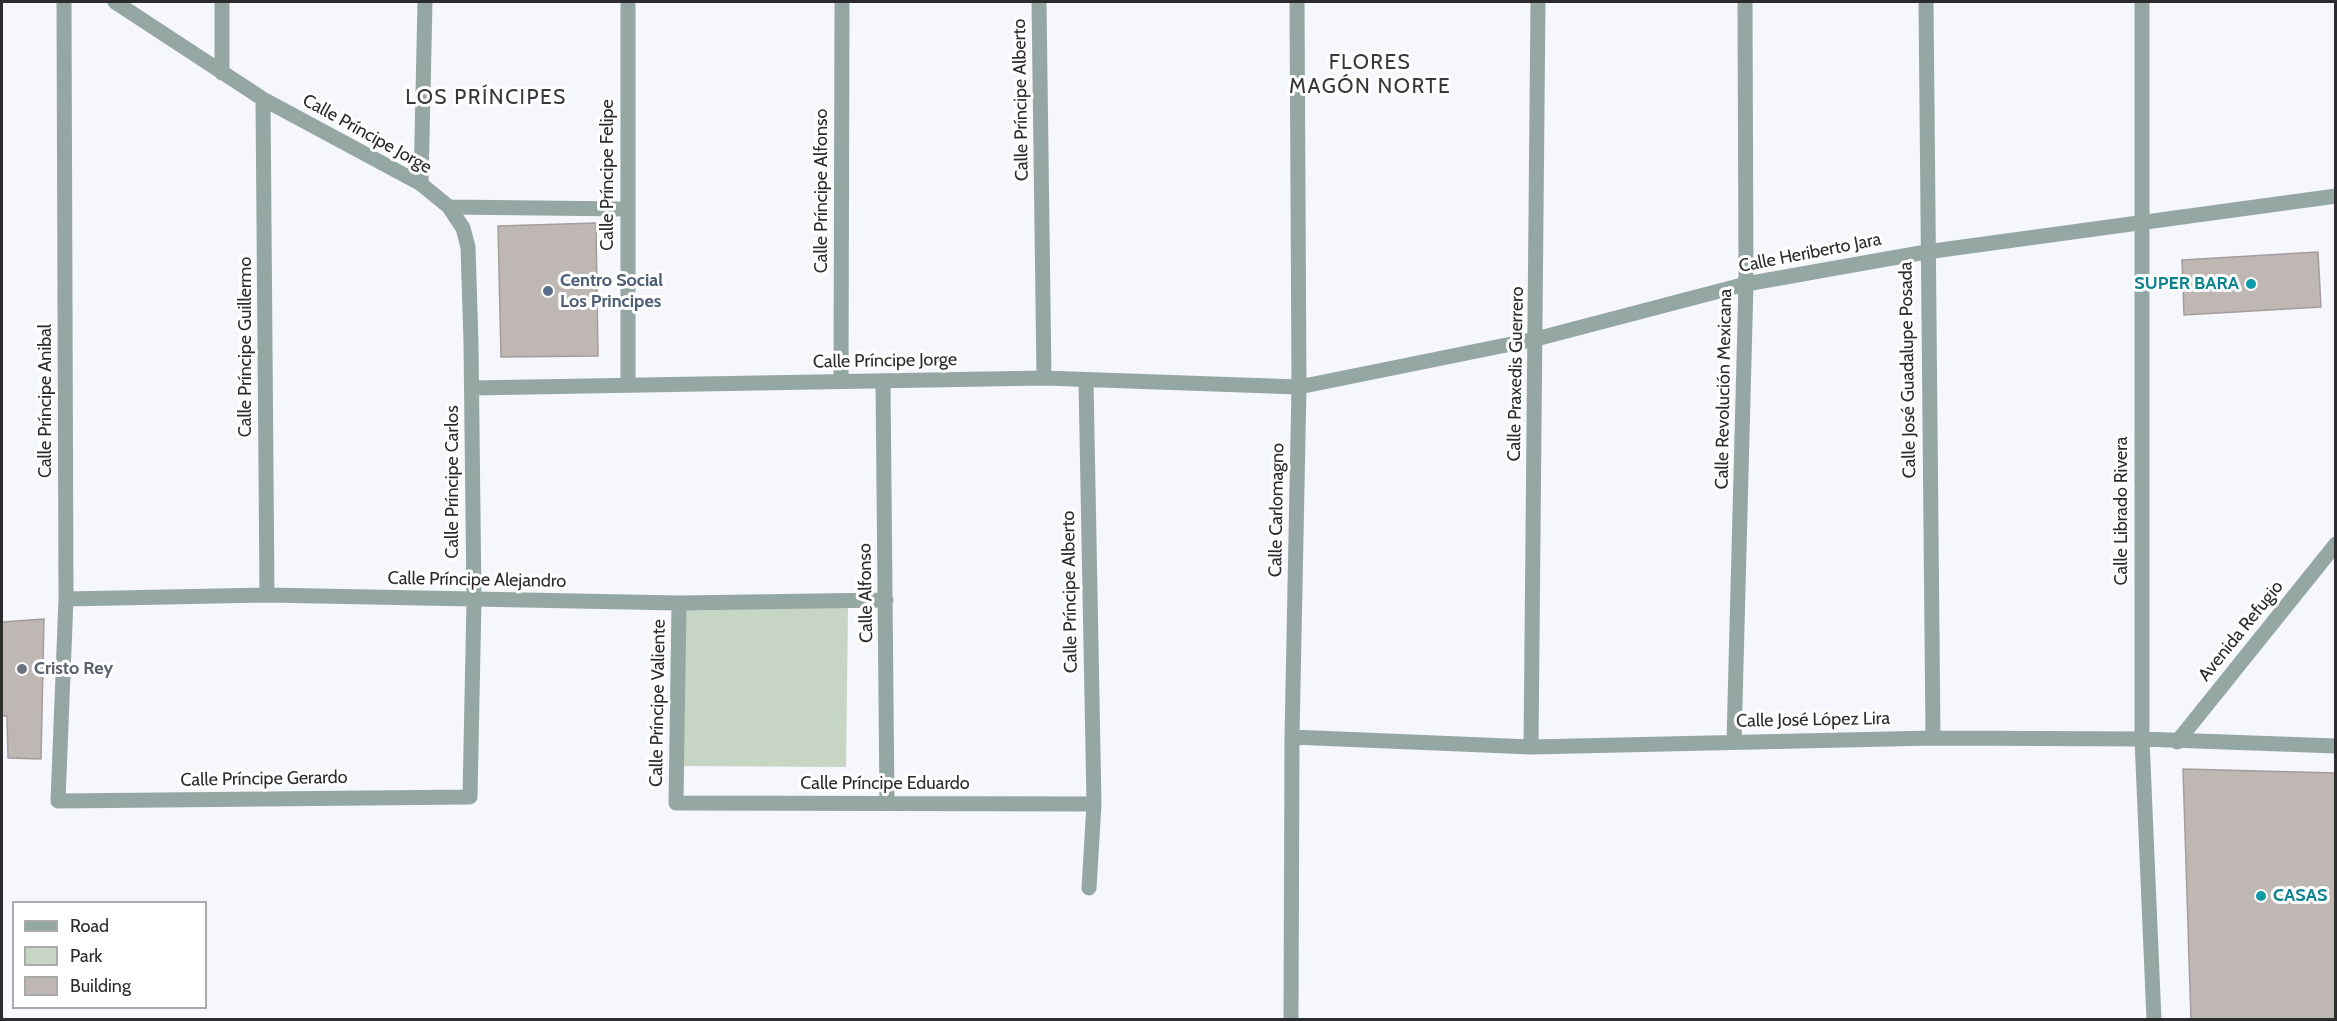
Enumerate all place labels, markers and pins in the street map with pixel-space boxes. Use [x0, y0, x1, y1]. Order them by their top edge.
place label: Centro Social Los Principes [560, 270, 663, 312]
place label: SUPER BARA [2134, 273, 2239, 295]
marker: SUPER BARA [2244, 277, 2258, 291]
marker: Centro Social Los Principes [541, 284, 555, 298]
place label: Cristo Rey [34, 658, 113, 680]
marker: Cristo Rey [15, 662, 29, 676]
place label: CASAS [2273, 885, 2327, 907]
marker: CASAS [2254, 889, 2268, 903]

